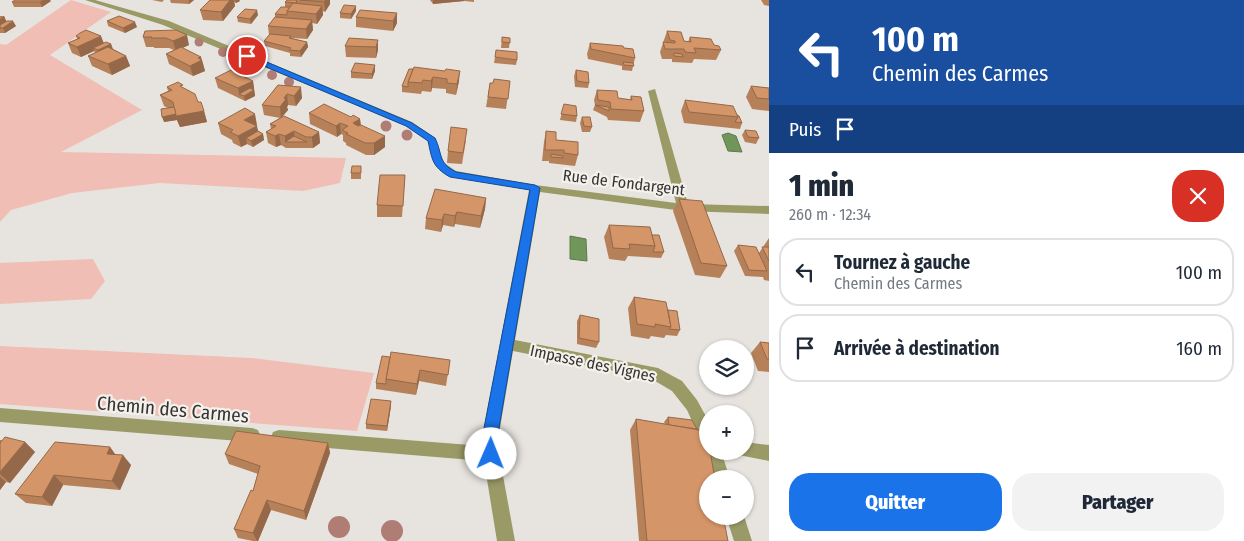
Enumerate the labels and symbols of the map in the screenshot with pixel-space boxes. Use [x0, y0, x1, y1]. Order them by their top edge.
pin [226, 35, 268, 77]
street label: Rue de Fondargent [562, 166, 687, 200]
street label: Impasse des Vignes [528, 341, 657, 386]
street label: Chemin des Carmes [96, 391, 250, 428]
position arrow [464, 427, 516, 479]

